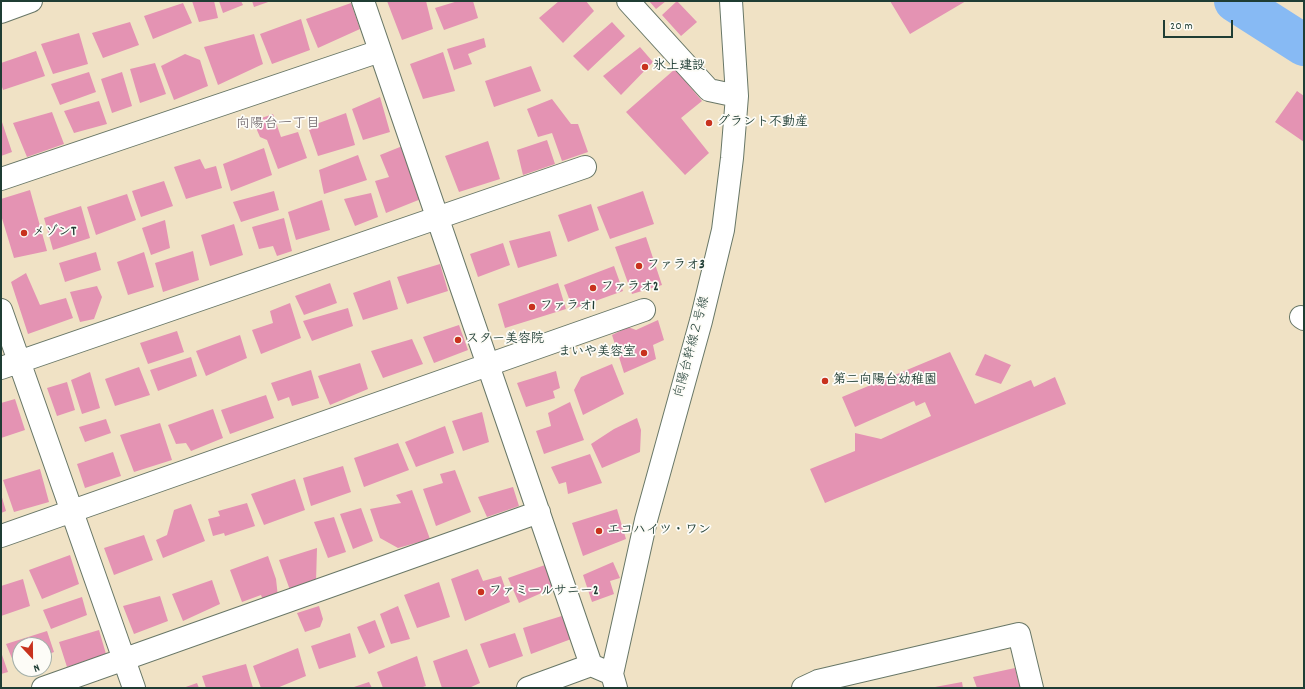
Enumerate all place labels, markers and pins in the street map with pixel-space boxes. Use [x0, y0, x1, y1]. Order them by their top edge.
place label: 氷上建設 [653, 59, 705, 75]
marker: 氷上建設 [640, 62, 650, 72]
place label: グラント不動産 [717, 115, 808, 131]
marker: グラント不動産 [704, 118, 714, 128]
place label: メゾンT [32, 225, 76, 241]
marker: メゾンT [19, 228, 29, 238]
place label: ファラオ3 [647, 258, 705, 274]
marker: ファラオ3 [634, 261, 644, 271]
place label: ファラオ2 [601, 280, 659, 296]
marker: ファラオ2 [588, 283, 598, 293]
place label: ファラオ1 [540, 299, 595, 315]
marker: ファラオ1 [527, 302, 537, 312]
place label: スター美容院 [466, 332, 544, 348]
marker: スター美容院 [453, 335, 463, 345]
place label: まいや美容室 [558, 345, 636, 361]
marker: まいや美容室 [639, 348, 649, 358]
place label: 第二向陽台幼稚園 [833, 373, 937, 389]
marker: 第二向陽台幼稚園 [820, 376, 830, 386]
place label: エコハイツ・ワン [607, 523, 711, 539]
marker: エコハイツ・ワン [594, 526, 604, 536]
place label: ファミールサニー2 [489, 584, 599, 600]
marker: ファミールサニー2 [476, 587, 486, 597]

